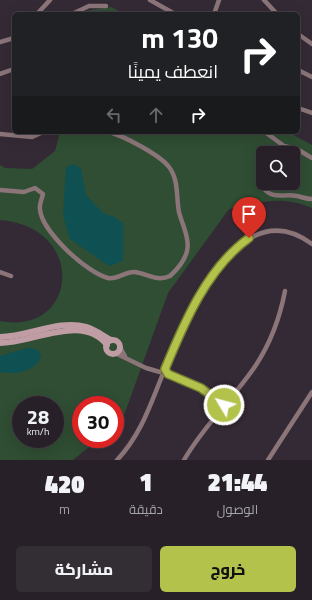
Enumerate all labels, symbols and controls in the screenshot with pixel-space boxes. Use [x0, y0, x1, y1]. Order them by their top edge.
text: 130 m [141, 16, 218, 59]
icon: right [232, 28, 284, 80]
text: انعطف يمينًا [128, 58, 218, 85]
icon: left [103, 104, 125, 126]
icon: ahead [145, 104, 167, 126]
icon: right [187, 104, 209, 126]
map controls [256, 146, 300, 190]
button: search [256, 146, 300, 190]
pin [232, 197, 266, 238]
icon: arrive [238, 203, 260, 225]
position arrow [203, 384, 245, 426]
speed limit sign: 30 [72, 396, 124, 448]
text: 28 [27, 401, 49, 432]
text: km/h [27, 424, 49, 439]
text: 1 [139, 464, 153, 500]
text: 21:44 [208, 464, 267, 500]
text: 420 [45, 466, 84, 502]
text: m [59, 499, 70, 519]
text: دقيقة [129, 499, 163, 519]
text: الوصول [217, 499, 258, 519]
button: مشاركة [16, 546, 152, 592]
button: خروج [160, 546, 296, 592]

